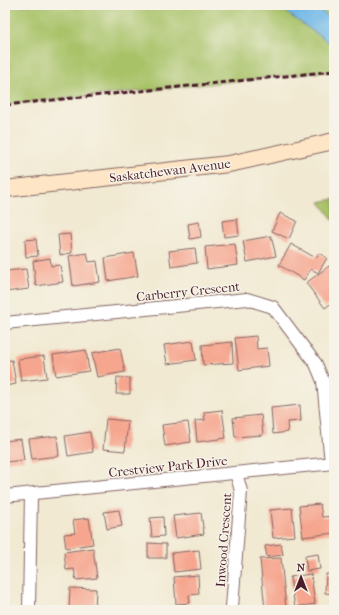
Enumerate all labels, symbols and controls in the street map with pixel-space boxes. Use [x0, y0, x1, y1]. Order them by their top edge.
street label: Saskatchewan Avenue [109, 156, 232, 185]
street label: Carberry Crescent [136, 279, 241, 304]
street label: Crestview Park Drive [108, 453, 229, 480]
street label: Inwood Crescent [213, 492, 234, 588]
north arrow [281, 557, 321, 597]
text: N [297, 561, 306, 574]

